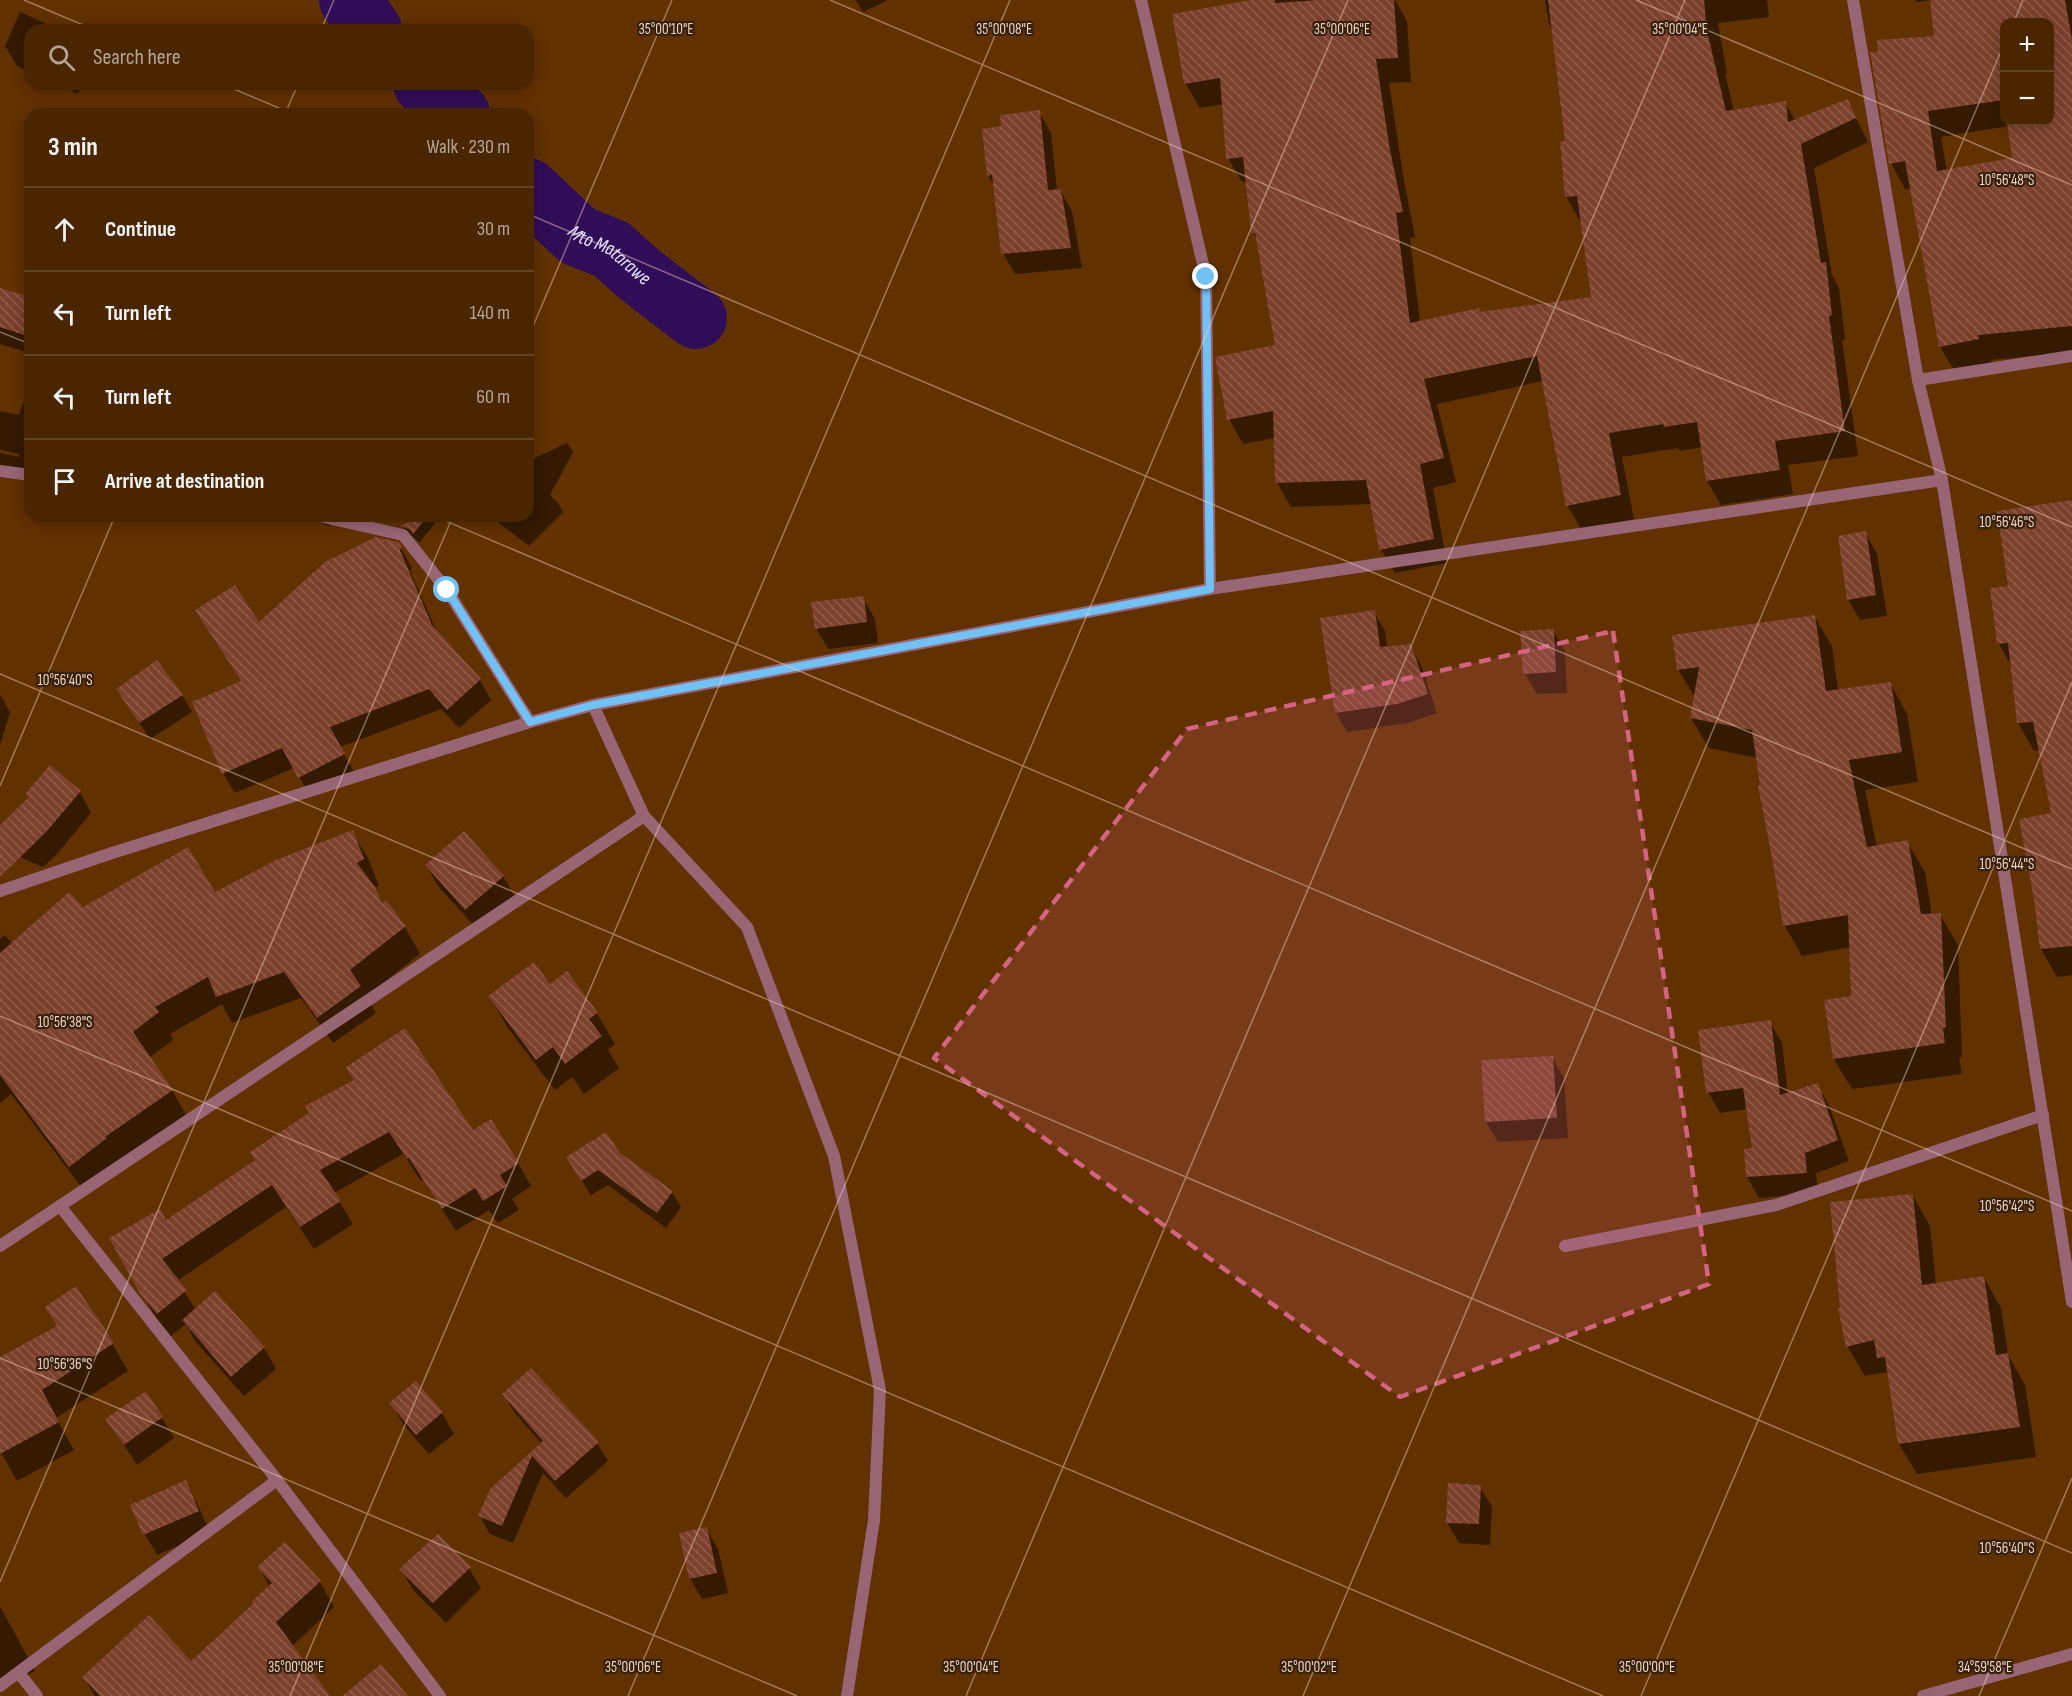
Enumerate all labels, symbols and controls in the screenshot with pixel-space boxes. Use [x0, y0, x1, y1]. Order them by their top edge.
map controls [2000, 18, 2054, 126]
button: + [2000, 18, 2054, 72]
text: 35°00'10"E [638, 20, 694, 39]
text: 35°00'08"E [976, 20, 1032, 39]
text: 35°00'06"E [1314, 20, 1370, 39]
text: 35°00'04"E [1652, 20, 1708, 39]
search box [24, 24, 534, 90]
icon: search [45, 41, 78, 74]
text: Search here [93, 44, 180, 71]
button: − [2000, 72, 2054, 126]
text: 3 min [48, 132, 98, 163]
text: Walk · 230 m [427, 135, 510, 159]
text: 10°56'48"S [1980, 171, 2034, 190]
icon: ahead [48, 213, 81, 246]
text: Continue [105, 216, 176, 243]
text: 30 m [477, 217, 510, 241]
water label: Mto Matarawe [562, 220, 656, 291]
route end [1192, 263, 1218, 289]
icon: left [48, 297, 81, 330]
text: Turn left [105, 300, 171, 327]
text: 140 m [470, 301, 510, 325]
icon: left [48, 381, 81, 414]
text: Turn left [105, 384, 171, 411]
text: 60 m [476, 385, 510, 409]
icon: arrive [48, 465, 81, 498]
text: Arrive at destination [105, 468, 264, 495]
text: 10°56'46"S [1980, 513, 2035, 532]
route start [433, 576, 459, 602]
text: 10°56'40"S [37, 671, 93, 690]
text: 10°56'44"S [1980, 855, 2034, 874]
text: 10°56'38"S [38, 1013, 92, 1032]
text: 10°56'42"S [1980, 1197, 2034, 1216]
text: 10°56'36"S [38, 1355, 93, 1374]
text: 10°56'40"S [1979, 1539, 2035, 1558]
text: 35°00'08"E [268, 1658, 324, 1677]
text: 35°00'06"E [605, 1658, 661, 1677]
text: 35°00'04"E [943, 1658, 999, 1677]
text: 35°00'02"E [1281, 1658, 1337, 1677]
text: 35°00'00"E [1619, 1658, 1675, 1677]
text: 34°59'58"E [1958, 1658, 2012, 1677]

